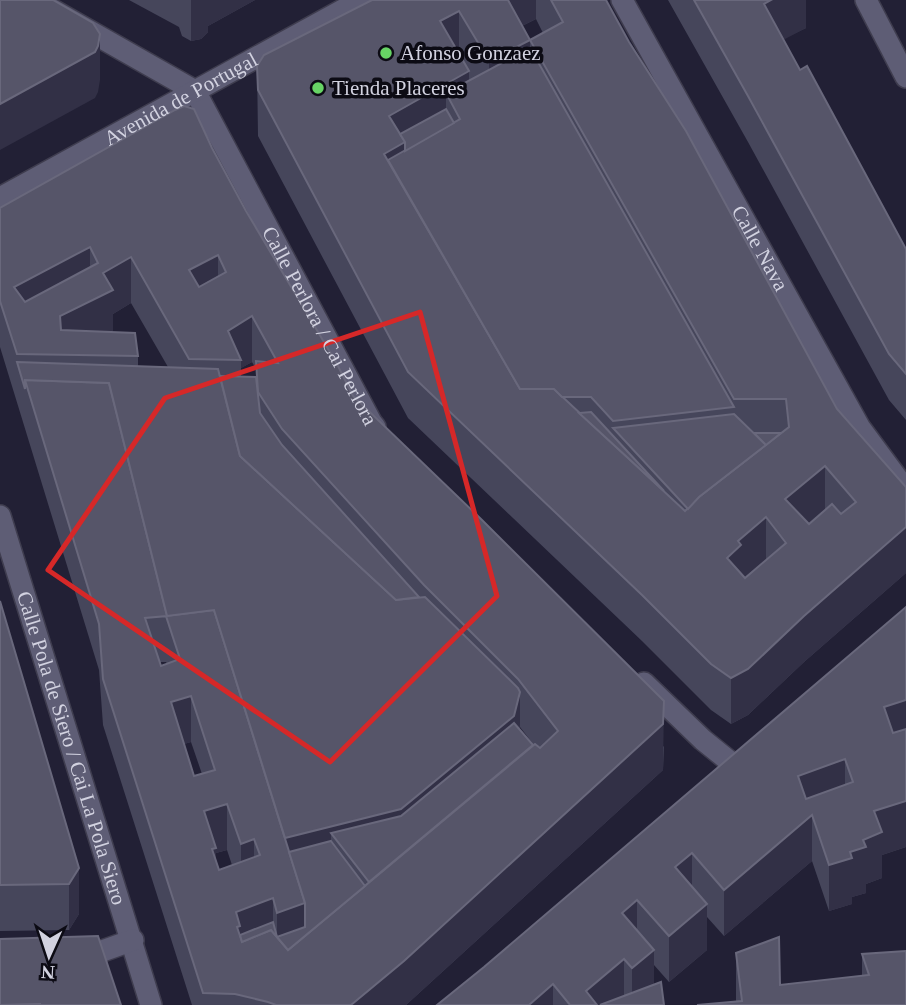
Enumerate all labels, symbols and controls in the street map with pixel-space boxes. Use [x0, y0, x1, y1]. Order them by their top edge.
place label: Afonso Gonzaez [400, 41, 541, 65]
marker: Afonso Gonzaez [378, 45, 394, 61]
street label: Avenida de Portugal [100, 47, 262, 151]
place label: Tienda Placeres [332, 76, 465, 100]
marker: Tienda Placeres [310, 80, 326, 96]
street label: Calle Nava [727, 201, 794, 296]
street label: Calle Perlora / Cai Perlora [257, 222, 383, 430]
street label: Calle Pola de Siero / Cai La Pola Siero [12, 589, 131, 908]
north arrow [14, 921, 84, 991]
text: N [40, 962, 56, 983]

